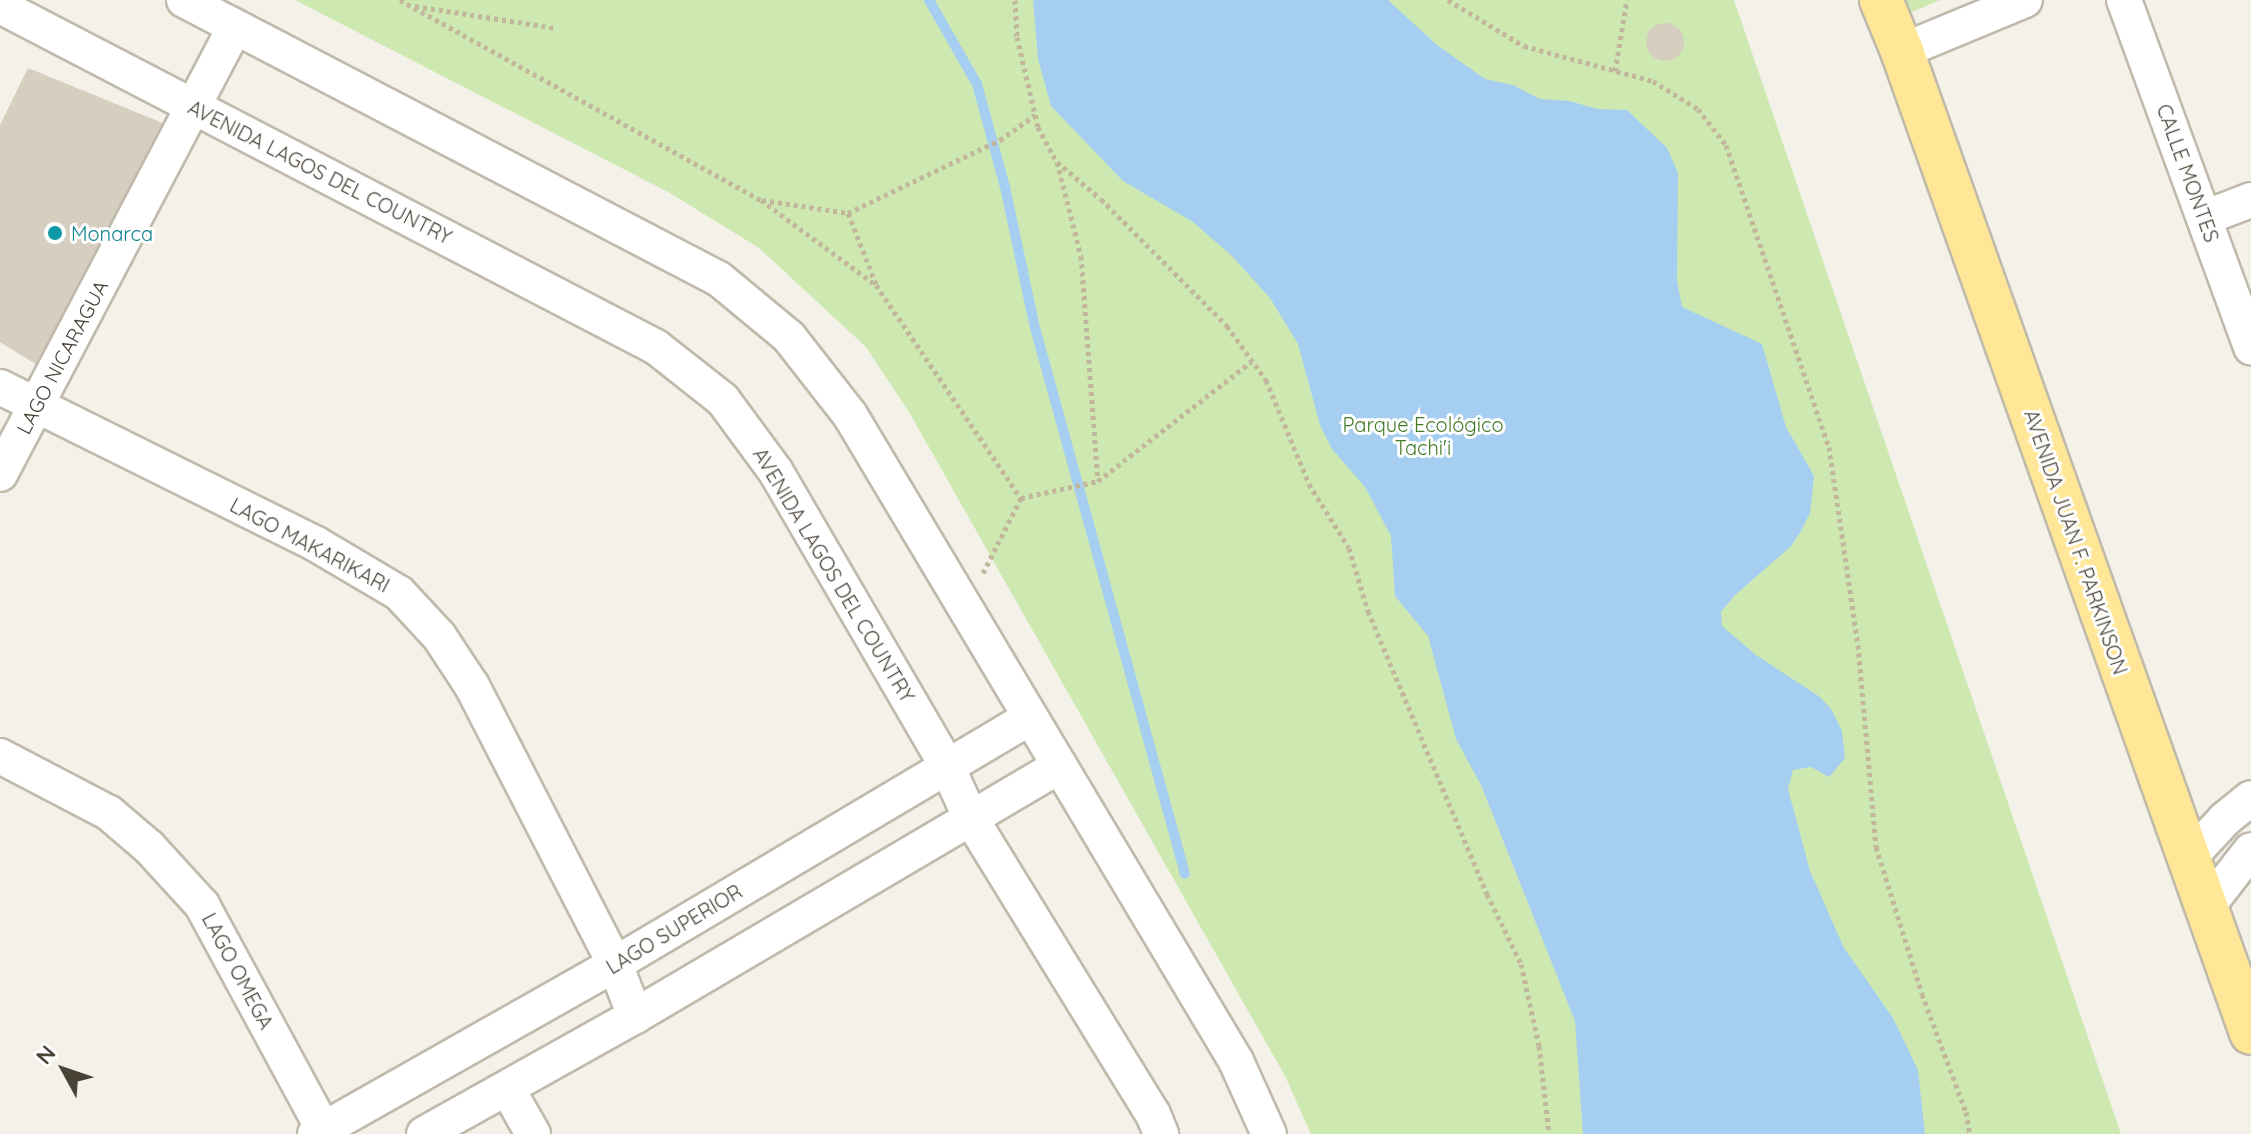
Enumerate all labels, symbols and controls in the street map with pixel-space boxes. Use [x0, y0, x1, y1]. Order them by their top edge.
street label: AVENIDA LAGOS DEL COUNTRY [184, 95, 456, 249]
street label: CALLE MONTES [2152, 101, 2224, 245]
place label: Monarca [71, 221, 153, 245]
marker: Monarca [46, 224, 64, 242]
street label: LAGO NICARAGUA [11, 276, 113, 438]
street label: AVENIDA JUAN F. PARKINSON [2019, 406, 2133, 678]
park label: Parque Ecológico Tachi'i [1342, 412, 1504, 459]
street label: AVENIDA LAGOS DEL COUNTRY [748, 443, 920, 707]
street label: LAGO MAKARIKARI [226, 493, 394, 597]
street label: LAGO SUPERIOR [602, 879, 746, 979]
street label: LAGO OMEGA [197, 909, 279, 1033]
north arrow [24, 1030, 104, 1110]
text: N [30, 1039, 62, 1070]

